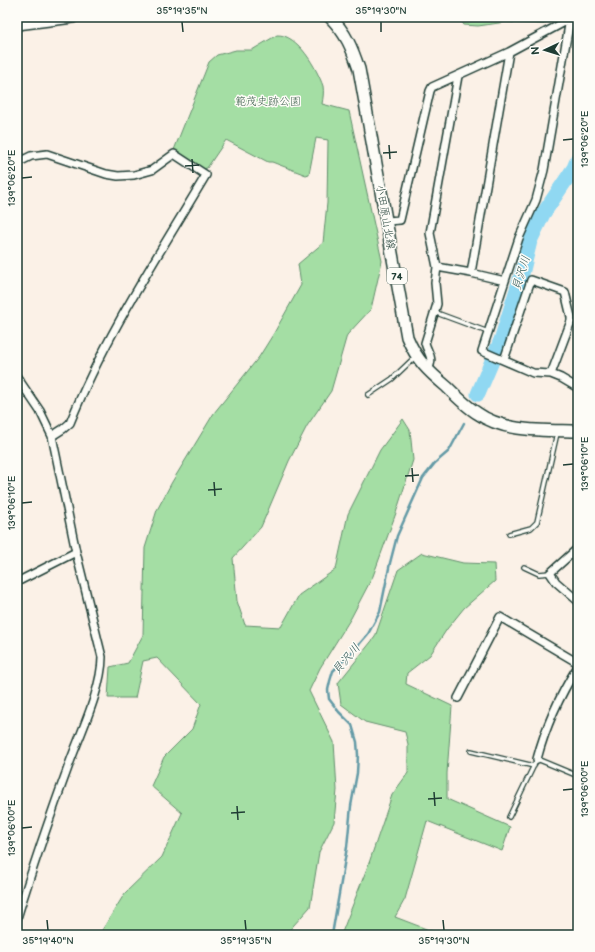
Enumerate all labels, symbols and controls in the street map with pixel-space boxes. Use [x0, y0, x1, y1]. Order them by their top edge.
text: 35°19'35"N [156, 5, 208, 17]
text: 35°19'30"N [355, 5, 407, 17]
north arrow [525, 30, 565, 70]
text: N [529, 46, 542, 55]
park label: 範茂史跡公園 [235, 95, 301, 108]
text: 139°06'20"E [579, 110, 591, 167]
text: 139°06'20"E [6, 149, 18, 206]
street label: 小田原山北線 [373, 183, 398, 251]
water label: 貝沢川 [509, 254, 534, 293]
road number: 74 [387, 268, 407, 284]
text: 139°06'10"E [579, 436, 591, 491]
text: 139°06'10"E [6, 475, 18, 530]
water label: 貝沢川 [329, 641, 364, 678]
text: 139°06'00"E [579, 760, 591, 817]
text: 139°06'00"E [6, 799, 18, 856]
text: 35°19'40"N [22, 935, 74, 947]
text: 35°19'35"N [220, 935, 272, 947]
text: 35°19'30"N [418, 935, 470, 947]

